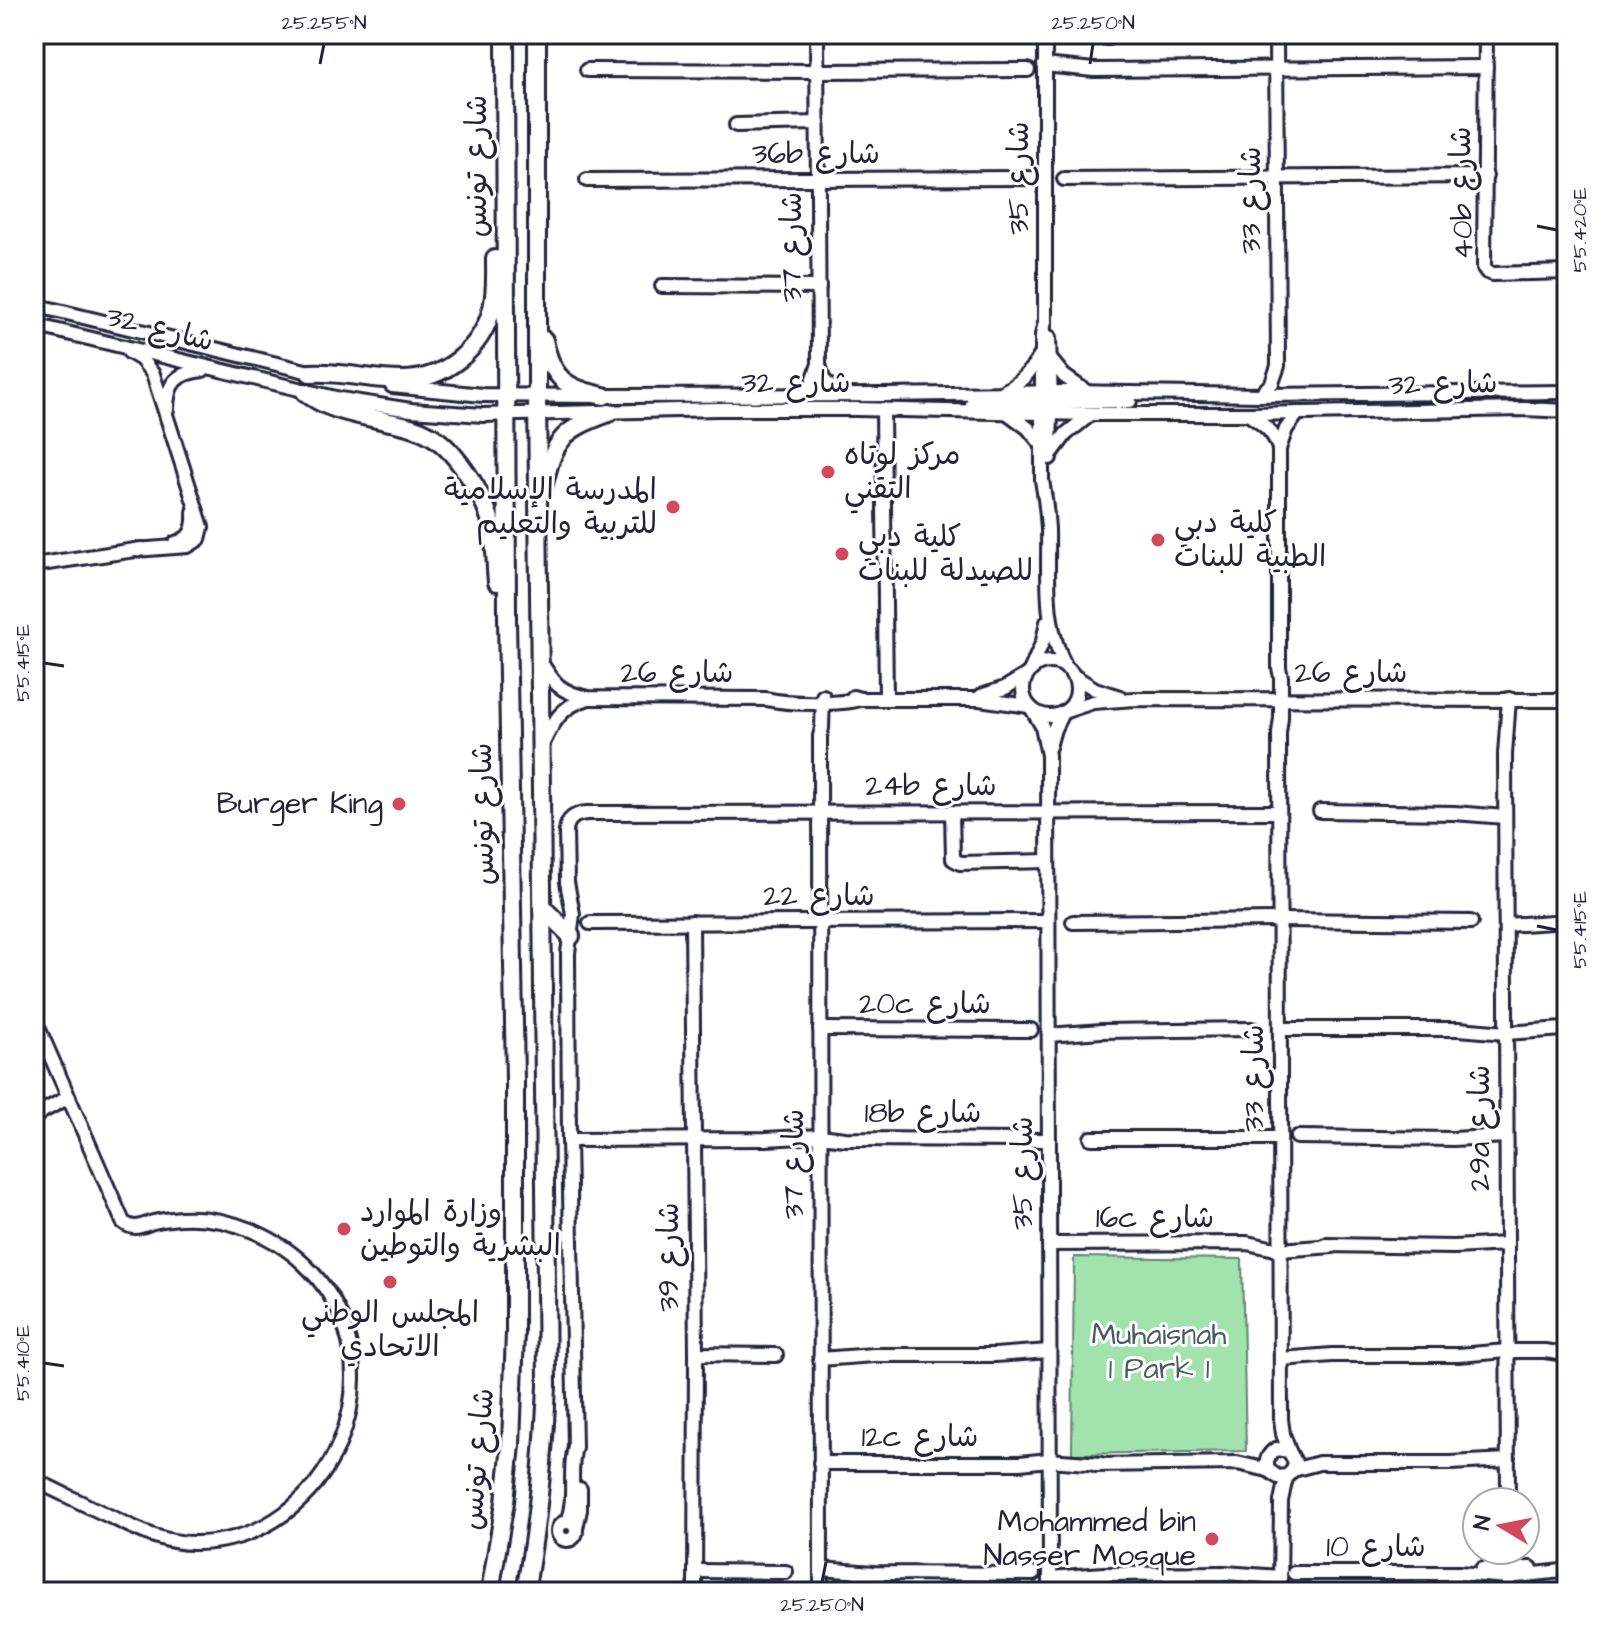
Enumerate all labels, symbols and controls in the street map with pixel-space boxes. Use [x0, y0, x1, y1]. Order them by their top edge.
text: 25.255°N [281, 9, 367, 37]
text: 25.250°N [1051, 9, 1135, 37]
street label: شارع تونس [456, 95, 498, 237]
street label: شارع 35 [998, 121, 1040, 235]
street label: 40b شارع [1440, 126, 1484, 260]
street label: 36b شارع [752, 133, 880, 175]
street label: شارع 33 [1230, 146, 1272, 254]
text: 55.420°E [1566, 187, 1594, 273]
street label: شارع 37 [771, 192, 813, 302]
street label: شارع 32 [102, 295, 218, 363]
street label: شارع 32 [741, 362, 851, 404]
street label: شارع 32 [1388, 362, 1498, 406]
place label: مركز لوتاه التقني [844, 434, 960, 514]
marker: مركز لوتاه التقني [819, 463, 837, 481]
place label: المدرسة الإسلامية للتربية والتعليم [444, 469, 657, 545]
marker: المدرسة الإسلامية للتربية والتعليم [664, 498, 682, 516]
place label: كلية دبي الطبية للبنات [1174, 502, 1327, 578]
place label: كلية دبي للصيدلة للبنات [858, 516, 1033, 592]
marker: كلية دبي الطبية للبنات [1149, 531, 1167, 549]
marker: كلية دبي للصيدلة للبنات [833, 545, 851, 563]
text: 55.415°E [9, 624, 37, 702]
street label: شارع 26 [621, 652, 733, 694]
street label: شارع 26 [1295, 652, 1407, 694]
street label: شارع تونس [461, 742, 505, 886]
street label: 24b شارع [865, 765, 997, 807]
place label: Burger King [216, 783, 383, 826]
marker: Burger King [390, 795, 408, 813]
street label: شارع 22 [763, 875, 875, 917]
text: 55.415°E [1566, 891, 1594, 969]
street label: 20c شارع [859, 983, 991, 1025]
street label: شارع 33 [1233, 1024, 1275, 1132]
street label: 29a شارع [1459, 1065, 1501, 1191]
street label: 18b شارع [864, 1092, 982, 1134]
street label: شارع 37 [773, 1109, 815, 1219]
street label: شارع 35 [1002, 1116, 1044, 1230]
place label: وزارة الموارد البشرية والتوطين [360, 1191, 561, 1267]
street label: 16c شارع [1096, 1197, 1214, 1239]
street label: شارع 39 [648, 1202, 690, 1312]
marker: وزارة الموارد البشرية والتوطين [335, 1220, 353, 1238]
marker: المجلس الوطني الاتحادي [381, 1273, 399, 1291]
place label: المجلس الوطني الاتحادي [301, 1292, 479, 1368]
park label: Muhaisnah 1 Park 1 [1092, 1314, 1227, 1390]
text: 55.410°E [9, 1325, 37, 1401]
street label: شارع تونس [451, 1386, 505, 1532]
street label: 12c شارع [862, 1416, 978, 1458]
north arrow [1461, 1486, 1541, 1566]
place label: Mohammed bin Nasser Mosque [983, 1501, 1196, 1577]
text: N [1466, 1513, 1499, 1532]
street label: شارع 10 [1326, 1526, 1426, 1568]
marker: Mohammed bin Nasser Mosque [1203, 1530, 1221, 1548]
text: 25.250°N [780, 1591, 864, 1619]

